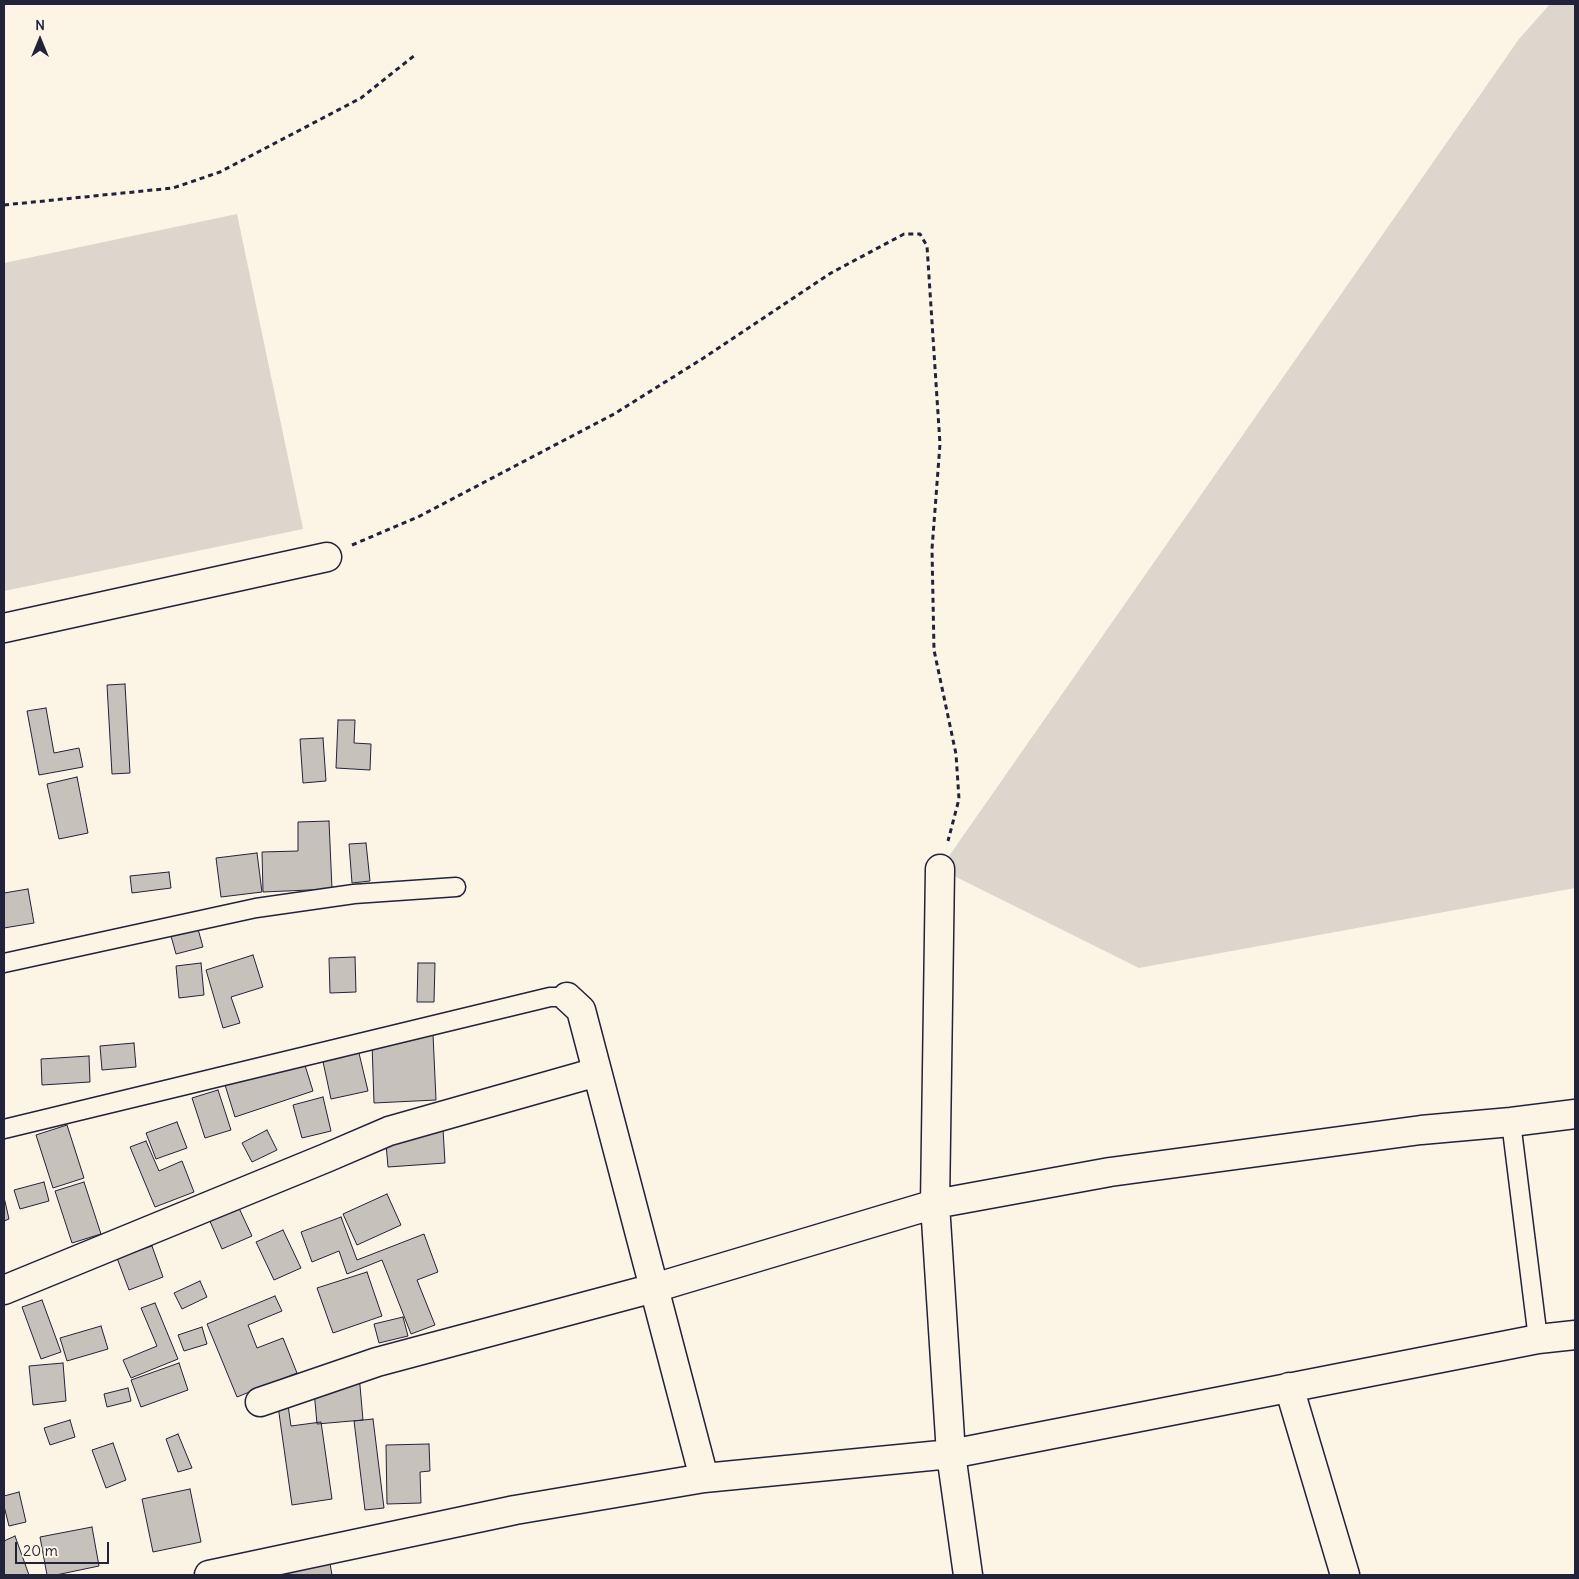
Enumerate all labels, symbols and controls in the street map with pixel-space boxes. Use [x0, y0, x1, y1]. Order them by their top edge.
north arrow [15, 15, 65, 65]
text: N [35, 16, 45, 34]
scale bar [18, 1532, 111, 1564]
text: 20 m [23, 1541, 58, 1560]

